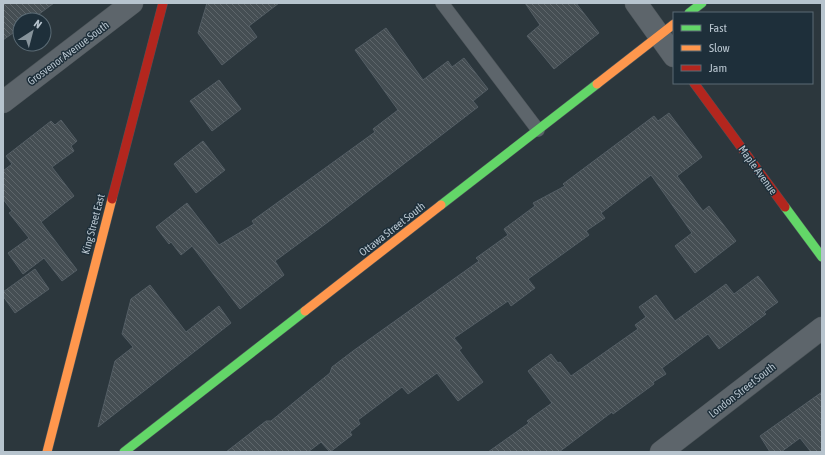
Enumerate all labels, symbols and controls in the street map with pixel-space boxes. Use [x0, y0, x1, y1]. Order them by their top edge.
north arrow [12, 12, 52, 52]
legend [673, 12, 813, 84]
text: N [32, 17, 44, 31]
street label: Grosvenor Avenue South [25, 19, 111, 87]
text: Fast [709, 21, 727, 35]
text: Slow [709, 41, 730, 55]
text: Jam [709, 61, 727, 75]
street label: Maple Avenue [736, 143, 780, 197]
street label: King Street East [79, 193, 107, 255]
street label: Ottawa Street South [357, 200, 427, 258]
street label: London Street South [706, 360, 778, 420]

